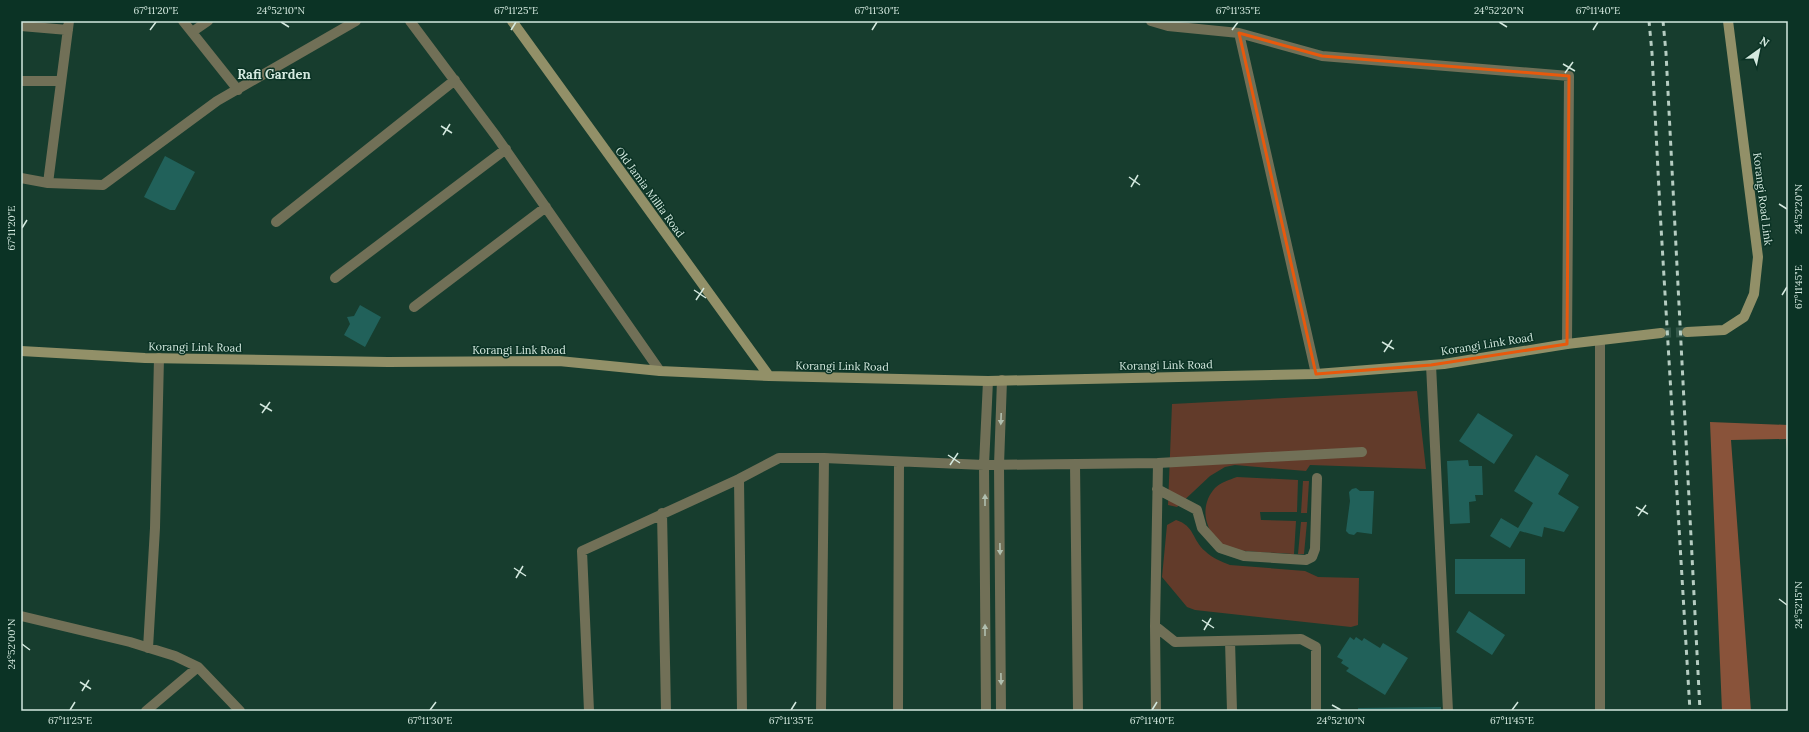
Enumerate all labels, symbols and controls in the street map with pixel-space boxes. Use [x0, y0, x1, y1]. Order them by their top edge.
text: 67°11'20"E [134, 4, 179, 17]
text: 24°52'10"N [257, 4, 306, 17]
text: 67°11'25"E [494, 4, 538, 17]
text: 67°11'30"E [854, 4, 900, 17]
text: 67°11'35"E [1216, 4, 1260, 17]
text: 24°52'20"N [1474, 4, 1524, 17]
text: 67°11'40"E [1576, 4, 1620, 17]
north arrow [1739, 30, 1779, 70]
text: N [1757, 33, 1772, 50]
district label: Rafi Garden [237, 66, 312, 83]
street label: Old Jamia Millia Road [612, 144, 688, 240]
street label: Korangi Road Link [1750, 152, 1776, 246]
text: 24°52'20"N [1792, 184, 1805, 234]
text: 67°11'20"E [5, 206, 18, 251]
text: 67°11'45"E [1792, 265, 1805, 309]
street label: Korangi Link Road [1440, 330, 1535, 358]
street label: Korangi Link Road [148, 339, 242, 355]
street label: Korangi Link Road [472, 343, 566, 357]
street label: Korangi Link Road [1119, 357, 1213, 373]
street label: Korangi Link Road [795, 358, 889, 374]
one-way arrow [997, 413, 1004, 425]
one-way arrow [982, 493, 988, 506]
one-way arrow [997, 543, 1003, 556]
text: 24°52'15"N [1792, 581, 1805, 629]
text: 24°52'00"N [5, 618, 18, 669]
one-way arrow [982, 624, 989, 636]
one-way arrow [998, 673, 1004, 686]
text: 67°11'25"E [48, 714, 92, 727]
text: 67°11'30"E [407, 714, 453, 727]
text: 67°11'35"E [769, 714, 813, 727]
text: 67°11'40"E [1130, 714, 1174, 727]
text: 24°52'10"N [1317, 714, 1366, 727]
text: 67°11'45"E [1490, 714, 1534, 727]

